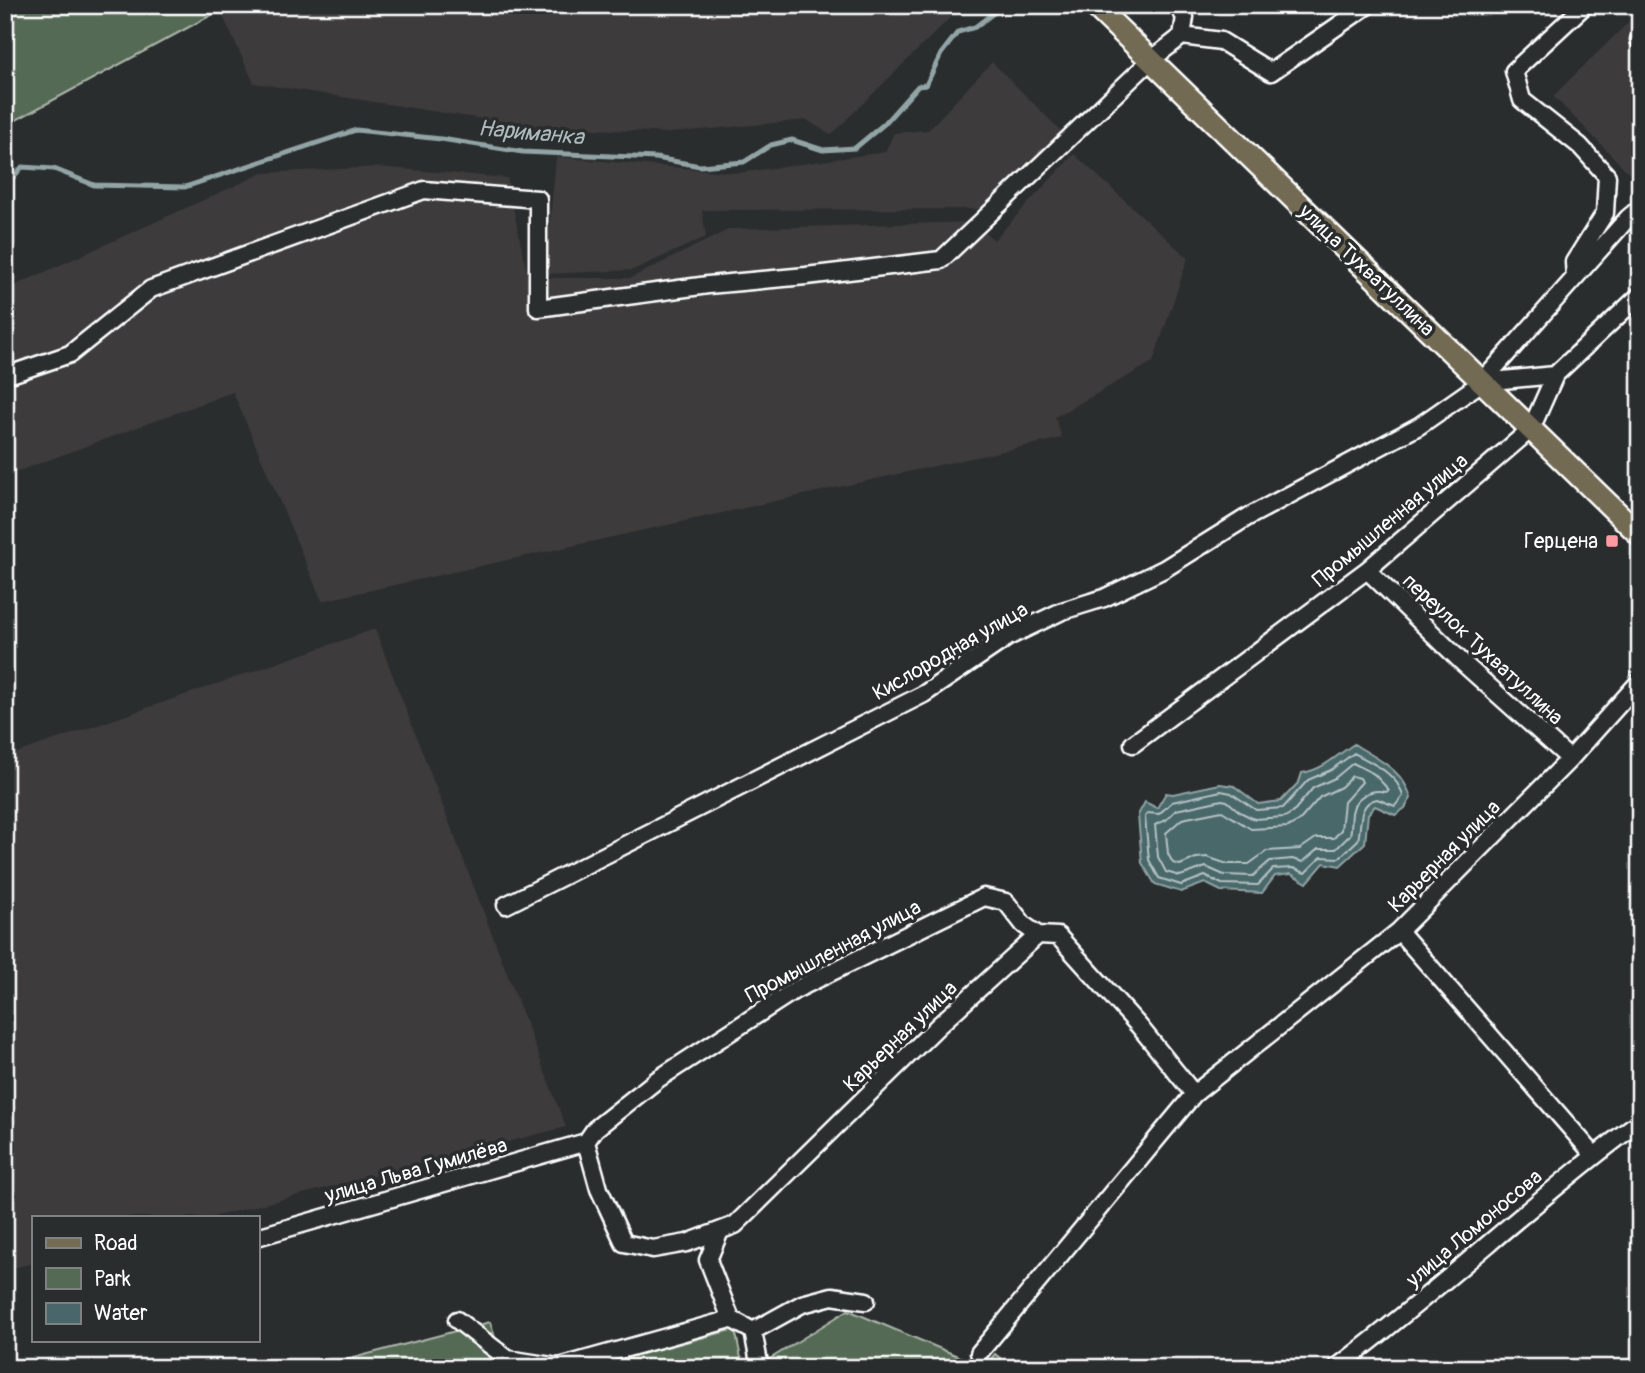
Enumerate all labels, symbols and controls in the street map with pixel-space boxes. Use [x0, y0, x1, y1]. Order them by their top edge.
water label: Нариманка [477, 113, 586, 152]
street label: улица Тухватуллина [1292, 198, 1440, 342]
street label: Промышленная улица [1307, 447, 1474, 593]
place label: Герцена [1524, 528, 1598, 555]
marker: Герцена [1604, 533, 1620, 549]
street label: переулок Тухватуллина [1397, 568, 1569, 731]
street label: Кислородная улица [868, 596, 1033, 707]
street label: Карьерная улица [1382, 794, 1506, 918]
street label: Промышленная улица [741, 894, 926, 1009]
street label: Карьерная улица [838, 975, 963, 1098]
street label: улица Льва Гумилёва [321, 1132, 510, 1210]
street label: улица Ломоносова [1400, 1164, 1548, 1294]
legend [32, 1216, 259, 1342]
text: Road [94, 1230, 138, 1257]
text: Park [94, 1266, 131, 1293]
text: Water [94, 1300, 148, 1327]

